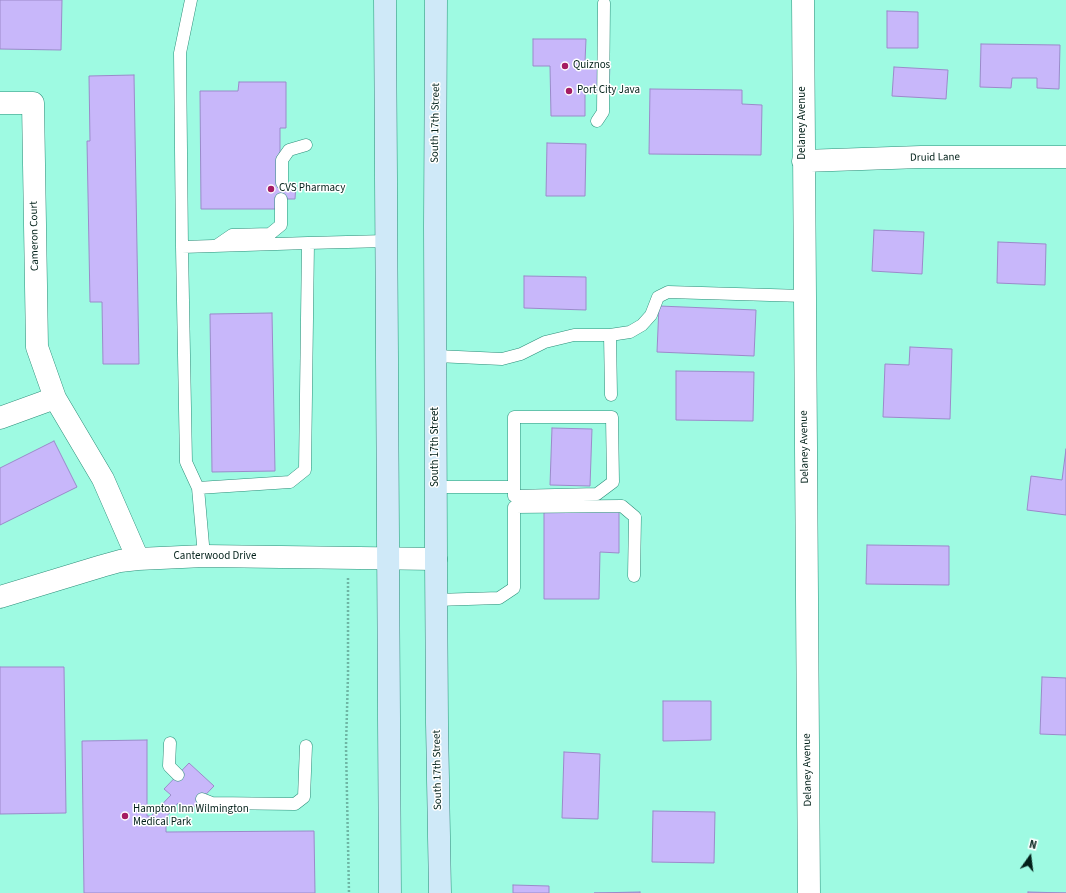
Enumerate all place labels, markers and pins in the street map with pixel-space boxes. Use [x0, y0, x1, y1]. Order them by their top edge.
place label: Quiznos [573, 59, 610, 73]
marker: Quiznos [560, 61, 570, 71]
place label: Port City Java [577, 84, 640, 98]
marker: Port City Java [564, 86, 574, 96]
place label: CVS Pharmacy [279, 182, 345, 196]
marker: CVS Pharmacy [266, 184, 276, 194]
place label: Hampton Inn Wilmington Medical Park [133, 803, 249, 829]
marker: Hampton Inn Wilmington Medical Park [120, 811, 130, 821]

